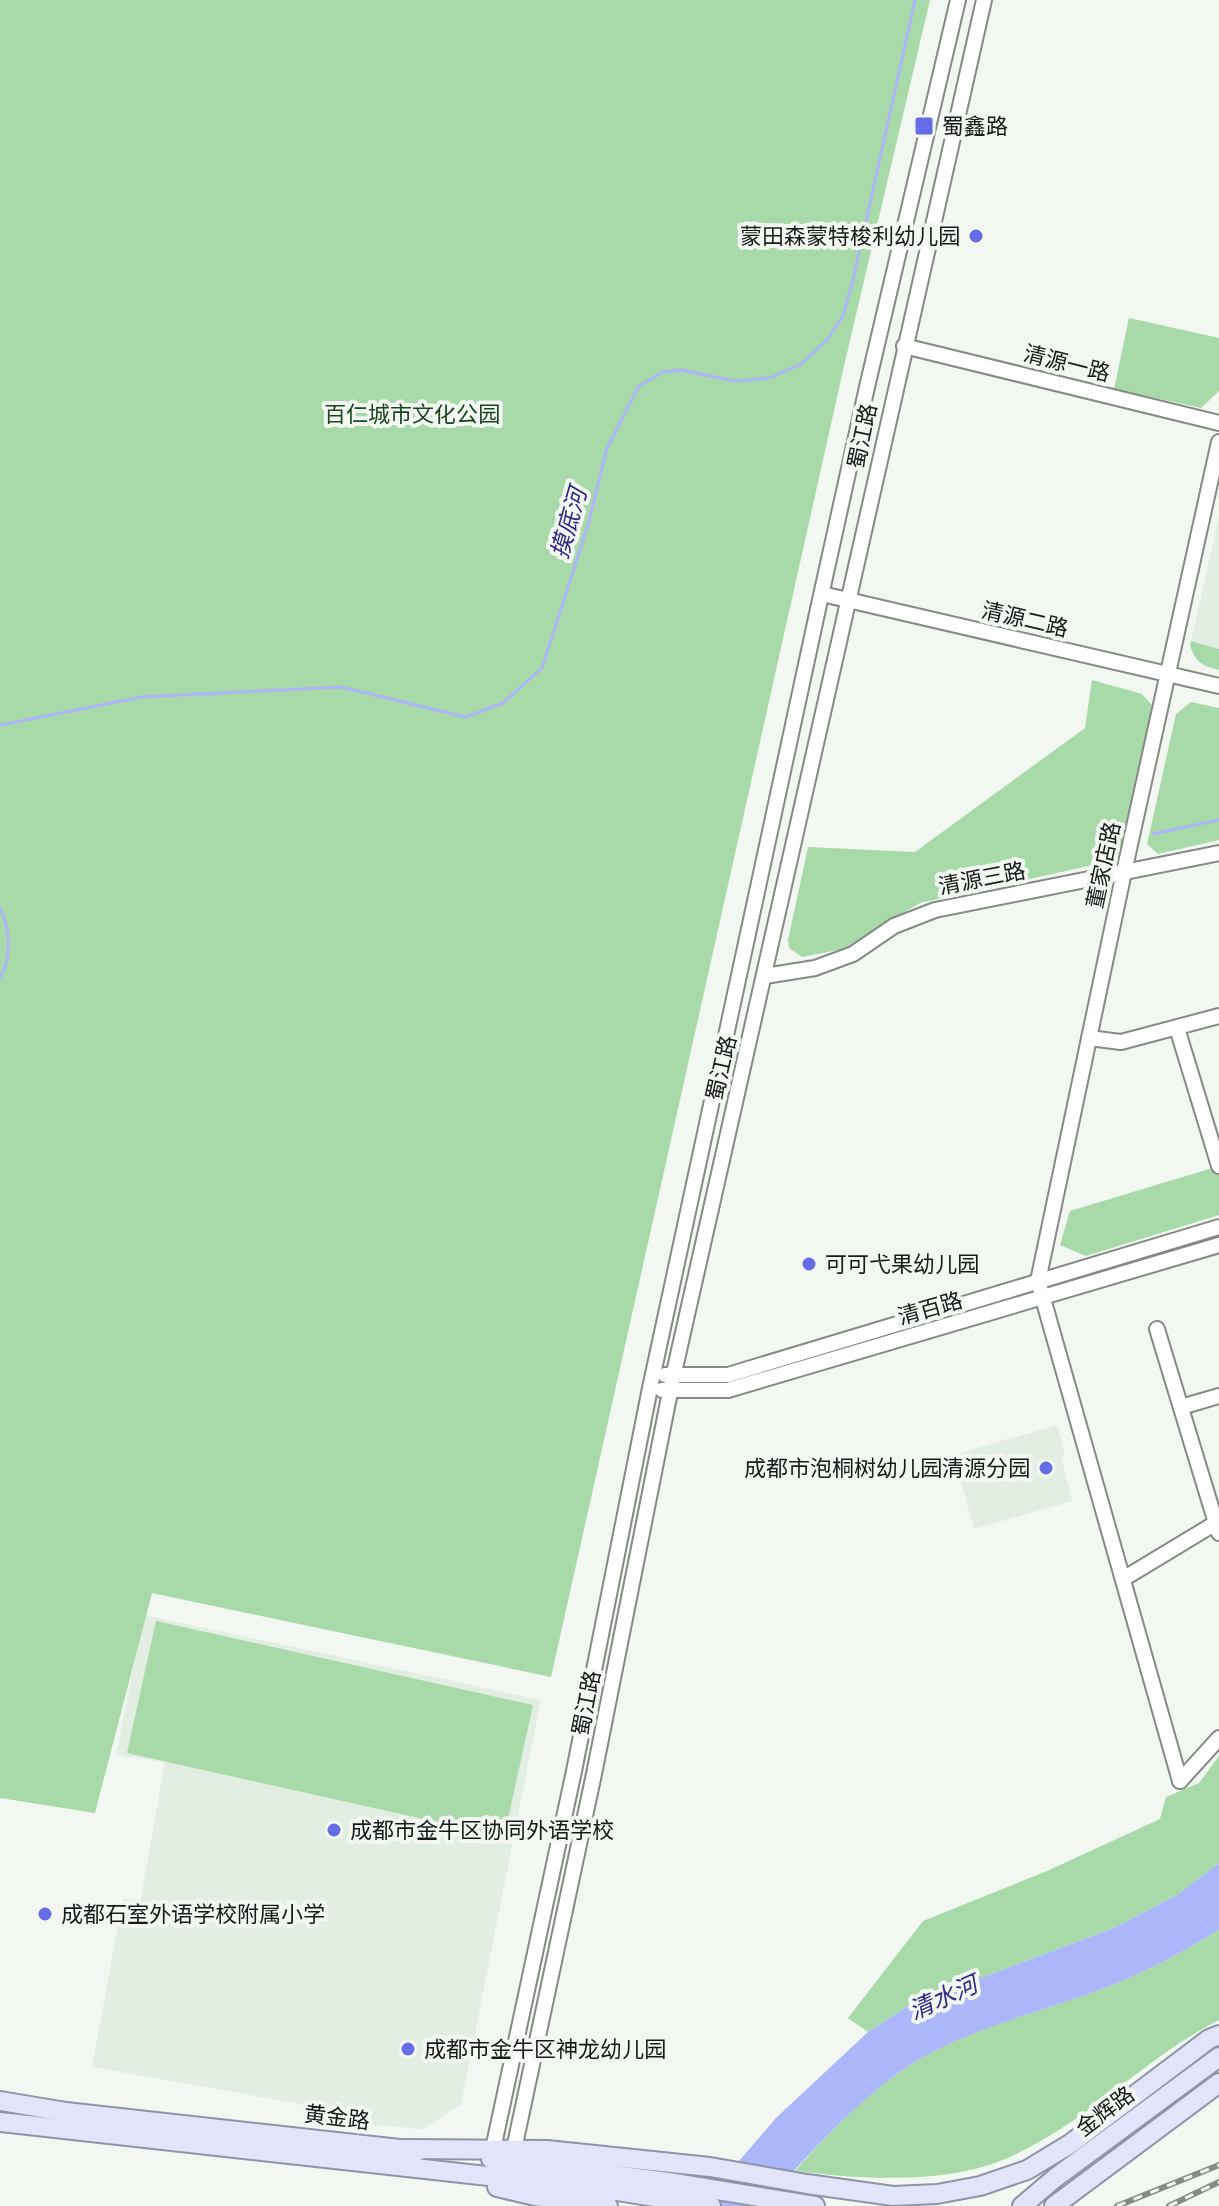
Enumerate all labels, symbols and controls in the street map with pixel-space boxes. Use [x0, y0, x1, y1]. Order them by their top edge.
place label: 蜀鑫路 [942, 112, 1008, 140]
marker: 蜀鑫路 [913, 115, 935, 137]
place label: 蒙田森蒙特梭利幼儿园 [740, 222, 960, 250]
marker: 蒙田森蒙特梭利幼儿园 [967, 227, 985, 245]
street label: 清源一路 [1021, 339, 1113, 387]
park label: 百仁城市文化公园 [324, 400, 500, 428]
street label: 蜀江路 [841, 401, 883, 471]
water label: 摸底河 [544, 480, 593, 562]
street label: 清源二路 [979, 595, 1071, 643]
street label: 董家店路 [1080, 819, 1126, 911]
street label: 清源三路 [936, 856, 1028, 900]
street label: 蜀江路 [700, 1033, 742, 1103]
place label: 可可弋果幼儿园 [825, 1250, 979, 1278]
marker: 可可弋果幼儿园 [800, 1255, 818, 1273]
street label: 清百路 [894, 1285, 966, 1331]
place label: 成都市泡桐树幼儿园清源分园 [744, 1454, 1030, 1482]
marker: 成都市泡桐树幼儿园清源分园 [1037, 1459, 1055, 1477]
street label: 蜀江路 [566, 1668, 606, 1738]
place label: 成都市金牛区协同外语学校 [350, 1816, 614, 1844]
marker: 成都市金牛区协同外语学校 [325, 1821, 343, 1839]
place label: 成都石室外语学校附属小学 [61, 1900, 325, 1928]
marker: 成都石室外语学校附属小学 [36, 1905, 54, 1923]
water label: 清水河 [904, 1967, 986, 2025]
place label: 成都市金牛区神龙幼儿园 [424, 2035, 666, 2063]
marker: 成都市金牛区神龙幼儿园 [399, 2040, 417, 2058]
street label: 金辉路 [1070, 2080, 1140, 2142]
street label: 黄金路 [303, 2099, 371, 2135]

